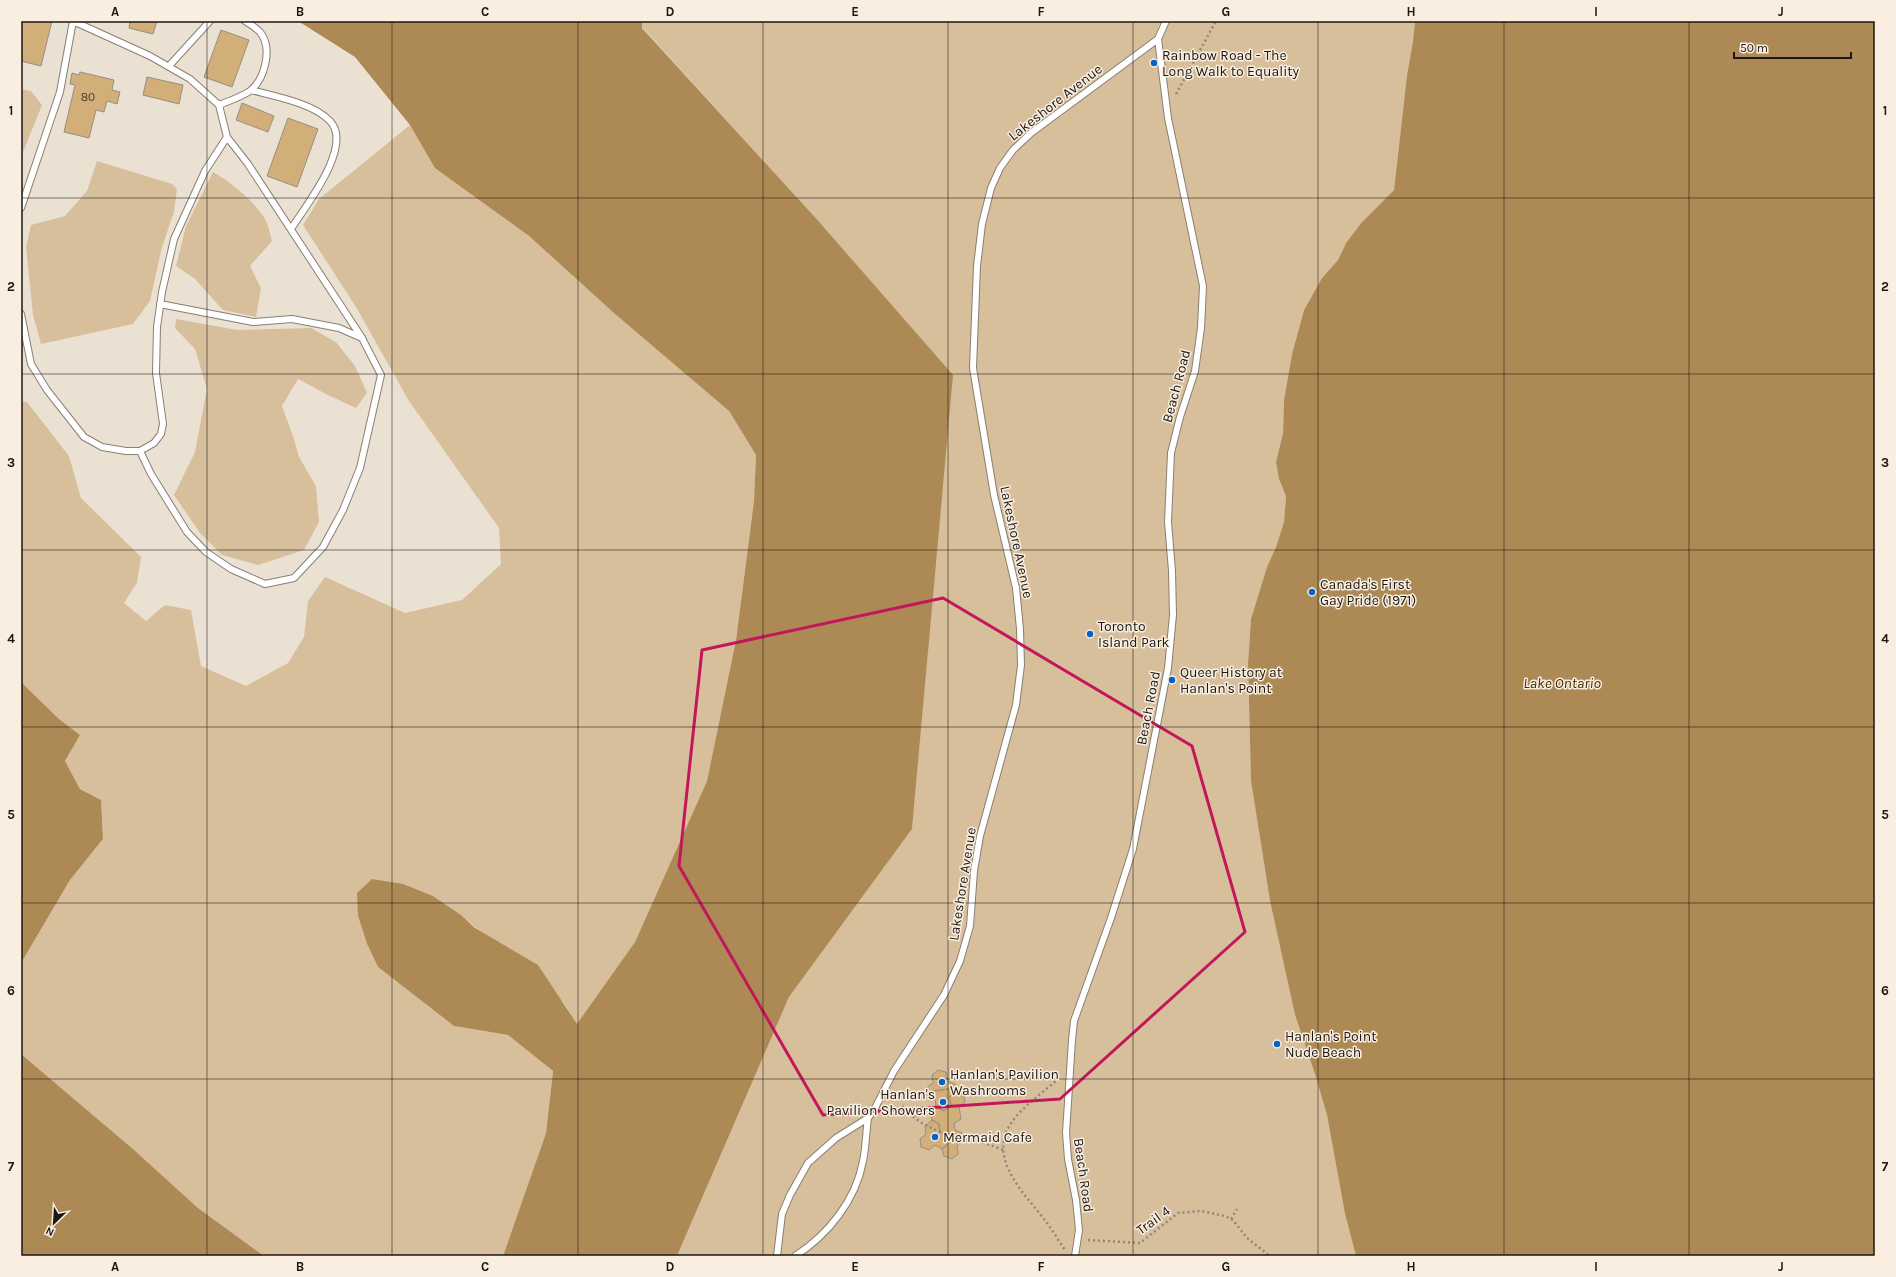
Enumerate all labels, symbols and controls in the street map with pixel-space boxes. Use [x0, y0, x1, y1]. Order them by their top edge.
text: A [111, 4, 119, 19]
text: B [296, 4, 304, 19]
text: C [481, 4, 489, 19]
text: D [666, 4, 675, 19]
text: E [851, 4, 859, 19]
text: F [1037, 4, 1045, 19]
text: G [1222, 4, 1230, 19]
text: H [1406, 4, 1416, 19]
text: I [1594, 4, 1598, 19]
text: J [1778, 4, 1784, 19]
scale bar [1734, 34, 1851, 60]
text: 50 m [1740, 41, 1768, 55]
place label: Rainbow Road - The Long Walk to Equality [1162, 47, 1300, 80]
marker: Rainbow Road - The Long Walk to Equality [1149, 58, 1159, 68]
street label: Lakeshore Avenue [1005, 60, 1106, 144]
house number: 80 [81, 90, 95, 104]
text: 1 [9, 103, 13, 118]
text: 1 [1883, 103, 1887, 118]
text: 2 [7, 279, 15, 294]
text: 2 [1881, 279, 1889, 294]
street label: Beach Road [1159, 348, 1194, 424]
text: 3 [7, 455, 15, 470]
text: 3 [1881, 455, 1889, 470]
street label: Lakeshore Avenue [996, 484, 1037, 600]
place label: Canada's First Gay Pride (1971) [1320, 576, 1416, 609]
marker: Canada's First Gay Pride (1971) [1307, 587, 1317, 597]
place label: Toronto Island Park [1098, 618, 1169, 651]
marker: Toronto Island Park [1085, 629, 1095, 639]
text: 4 [7, 631, 15, 646]
text: 4 [1881, 631, 1889, 646]
place label: Queer History at Hanlan's Point [1180, 664, 1282, 697]
street label: Beach Road [1133, 670, 1164, 746]
water label: Lake Ontario [1523, 674, 1601, 692]
marker: Queer History at Hanlan's Point [1167, 675, 1177, 685]
text: 5 [7, 807, 15, 822]
text: 5 [1881, 807, 1889, 822]
street label: Lakeshore Avenue [945, 826, 980, 942]
text: 6 [7, 983, 15, 998]
text: 6 [1881, 983, 1889, 998]
place label: Hanlan's Point Nude Beach [1285, 1028, 1376, 1061]
marker: Hanlan's Point Nude Beach [1272, 1039, 1282, 1049]
place label: Hanlan's Pavilion Washrooms [950, 1066, 1059, 1099]
marker: Hanlan's Pavilion Washrooms [937, 1077, 947, 1087]
place label: Hanlan's Pavilion Showers [827, 1086, 935, 1119]
marker: Hanlan's Pavilion Showers [938, 1097, 948, 1107]
place label: Mermaid Cafe [943, 1129, 1032, 1146]
marker: Mermaid Cafe [930, 1132, 940, 1142]
street label: Beach Road [1070, 1137, 1097, 1213]
text: 7 [8, 1159, 15, 1174]
text: 7 [1882, 1159, 1889, 1174]
street label: Trail 4 [1133, 1202, 1174, 1238]
north arrow [34, 1203, 74, 1243]
text: N [44, 1224, 56, 1239]
text: A [111, 1259, 119, 1274]
text: B [296, 1259, 304, 1274]
text: C [481, 1259, 489, 1274]
text: D [666, 1259, 675, 1274]
text: E [851, 1259, 859, 1274]
text: F [1037, 1259, 1045, 1274]
text: G [1222, 1259, 1230, 1274]
text: H [1406, 1259, 1416, 1274]
text: I [1594, 1259, 1598, 1274]
text: J [1778, 1259, 1784, 1274]

